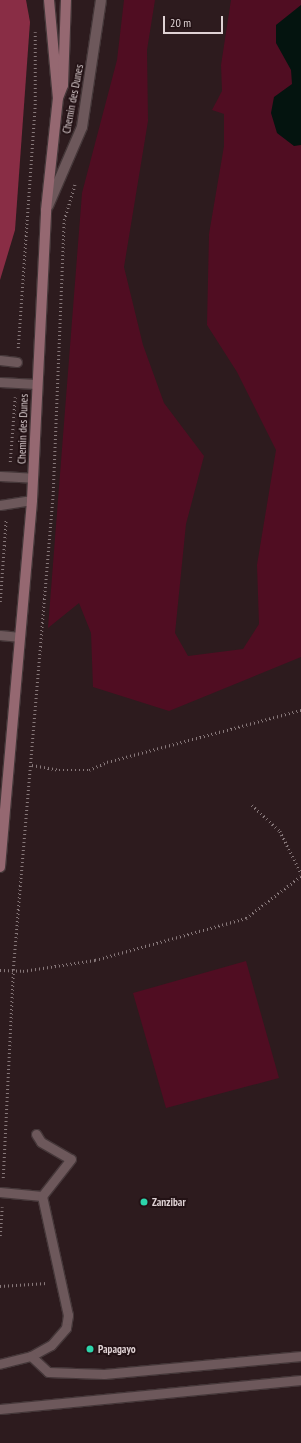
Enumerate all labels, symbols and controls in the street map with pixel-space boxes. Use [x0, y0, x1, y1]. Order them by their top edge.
scale bar [165, 8, 225, 34]
text: 20 m [170, 15, 191, 30]
street label: Chemin des Dunes [60, 63, 86, 135]
street label: Chemin des Dunes [15, 394, 31, 464]
place label: Zanzibar [152, 1195, 186, 1209]
marker: Zanzibar [139, 1197, 149, 1207]
place label: Papagayo [98, 1342, 136, 1356]
marker: Papagayo [85, 1344, 95, 1354]

